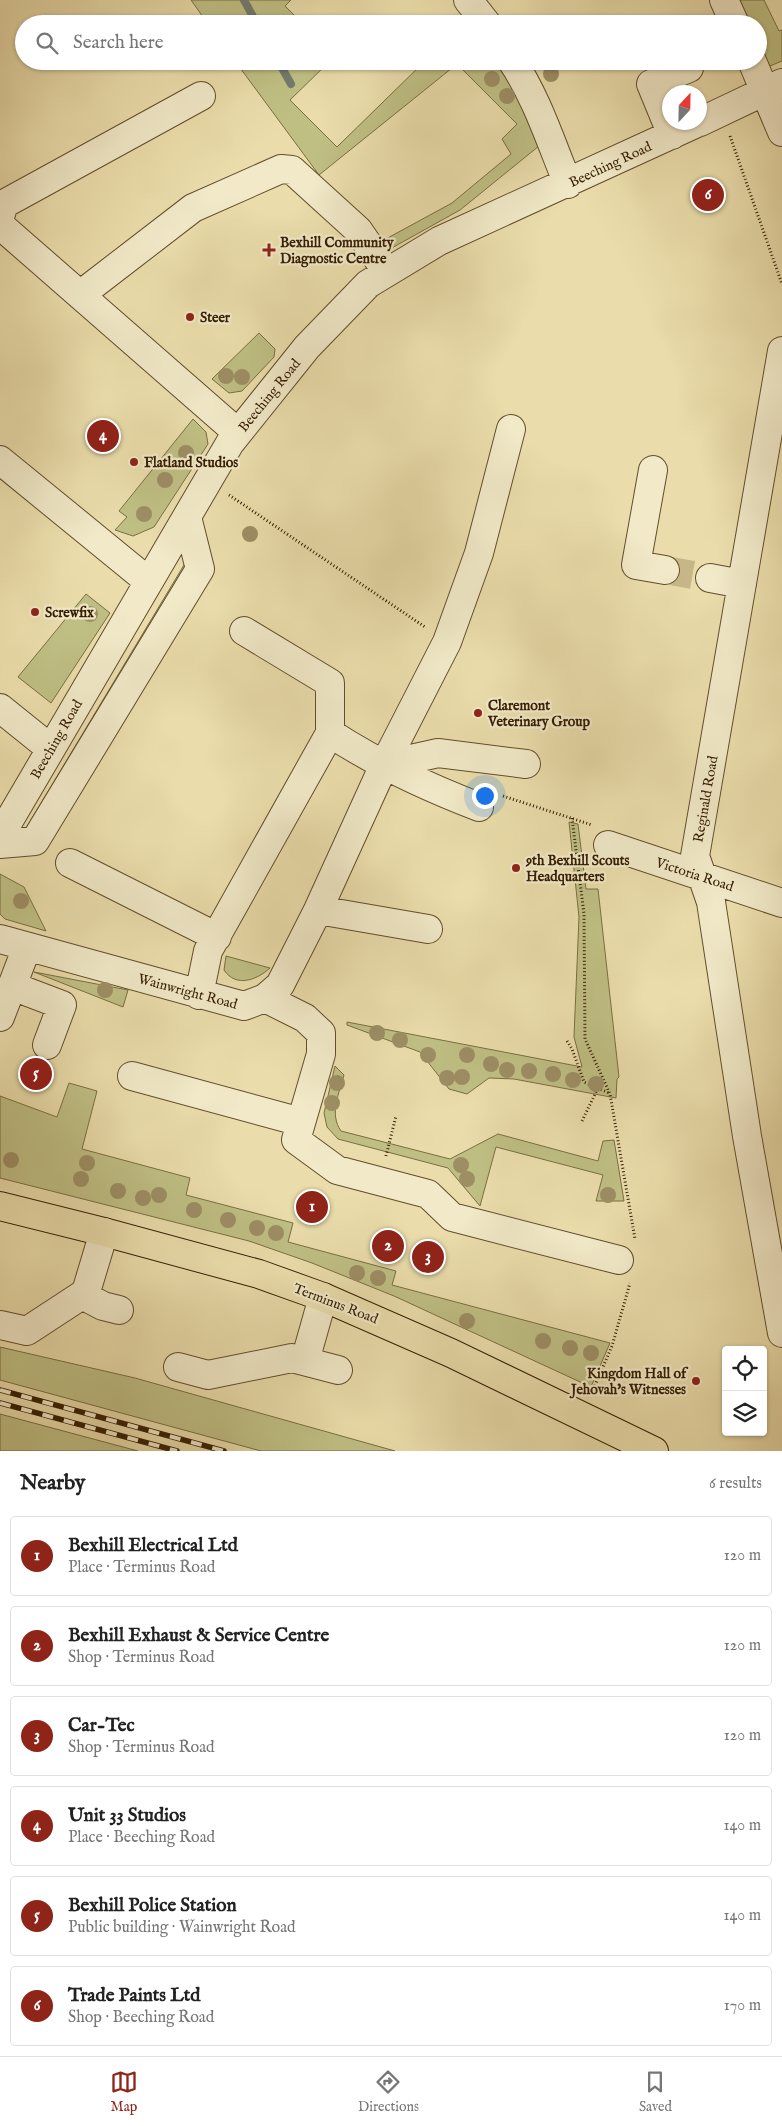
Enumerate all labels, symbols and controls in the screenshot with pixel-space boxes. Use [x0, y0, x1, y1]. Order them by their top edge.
search box [15, 15, 767, 70]
icon: search [33, 29, 61, 57]
text: Search here [73, 31, 164, 55]
north arrow [662, 85, 707, 130]
street label: Beeching Road [566, 138, 655, 192]
pin: 6 [692, 176, 724, 214]
place label: Bexhill Community Diagnostic Centre [280, 234, 395, 268]
marker: Bexhill Community Diagnostic Centre [262, 243, 276, 257]
place label: Steer [200, 309, 231, 327]
marker: Steer [184, 311, 196, 323]
street label: Beeching Road [235, 355, 305, 436]
pin: 4 [87, 417, 119, 455]
place label: Flatland Studios [144, 454, 238, 472]
marker: Flatland Studios [128, 456, 140, 468]
place label: Screwfix [45, 604, 94, 622]
marker: Screwfix [29, 606, 41, 618]
street label: Beeching Road [27, 696, 87, 783]
place label: Claremont Veterinary Group [487, 697, 591, 731]
marker: Claremont Veterinary Group [472, 707, 484, 719]
street label: Reginald Road [689, 754, 723, 844]
your location [472, 783, 498, 809]
place label: 9th Bexhill Scouts Headquarters [525, 852, 630, 886]
street label: Victoria Road [653, 854, 736, 896]
marker: 9th Bexhill Scouts Headquarters [510, 862, 522, 874]
street label: Wainwright Road [136, 970, 240, 1014]
pin: 5 [20, 1055, 52, 1093]
pin: 1 [296, 1188, 328, 1226]
pin: 2 [372, 1227, 404, 1265]
pin: 3 [412, 1238, 444, 1276]
street label: Terminus Road [291, 1280, 381, 1329]
map controls [722, 1346, 767, 1436]
button: locate [722, 1346, 767, 1391]
place label: Kingdom Hall of Jehovah's Witnesses [569, 1365, 689, 1399]
marker: Kingdom Hall of Jehovah's Witnesses [690, 1375, 702, 1387]
button: layers [722, 1391, 767, 1436]
text: Nearby [20, 1470, 85, 1497]
text: 6 results [709, 1474, 762, 1494]
text: Bexhill Electrical Ltd [68, 1534, 238, 1558]
text: 1 [34, 1546, 40, 1566]
text: 120 m [724, 1546, 761, 1566]
text: Place · Terminus Road [68, 1558, 215, 1578]
text: Bexhill Exhaust & Service Centre [68, 1624, 329, 1648]
text: 2 [33, 1636, 41, 1656]
text: 120 m [724, 1636, 761, 1656]
text: Shop · Terminus Road [68, 1648, 215, 1668]
text: Car-Tec [68, 1714, 135, 1738]
text: 3 [34, 1726, 40, 1746]
text: 120 m [724, 1726, 761, 1746]
text: Shop · Terminus Road [68, 1738, 215, 1758]
text: Unit 33 Studios [68, 1804, 186, 1828]
text: 4 [33, 1816, 41, 1836]
text: 140 m [723, 1816, 761, 1836]
text: Place · Beeching Road [68, 1828, 215, 1848]
text: Bexhill Police Station [68, 1894, 237, 1918]
text: 5 [34, 1906, 40, 1926]
text: 140 m [723, 1906, 761, 1926]
text: Public building · Wainwright Road [68, 1918, 296, 1938]
text: Trade Paints Ltd [68, 1984, 200, 2008]
text: 6 [34, 1996, 40, 2016]
text: 170 m [724, 1996, 761, 2016]
text: Shop · Beeching Road [68, 2008, 214, 2028]
tab: Map [110, 2068, 138, 2116]
tab: Directions [358, 2068, 419, 2116]
tab: Saved [639, 2068, 672, 2116]

